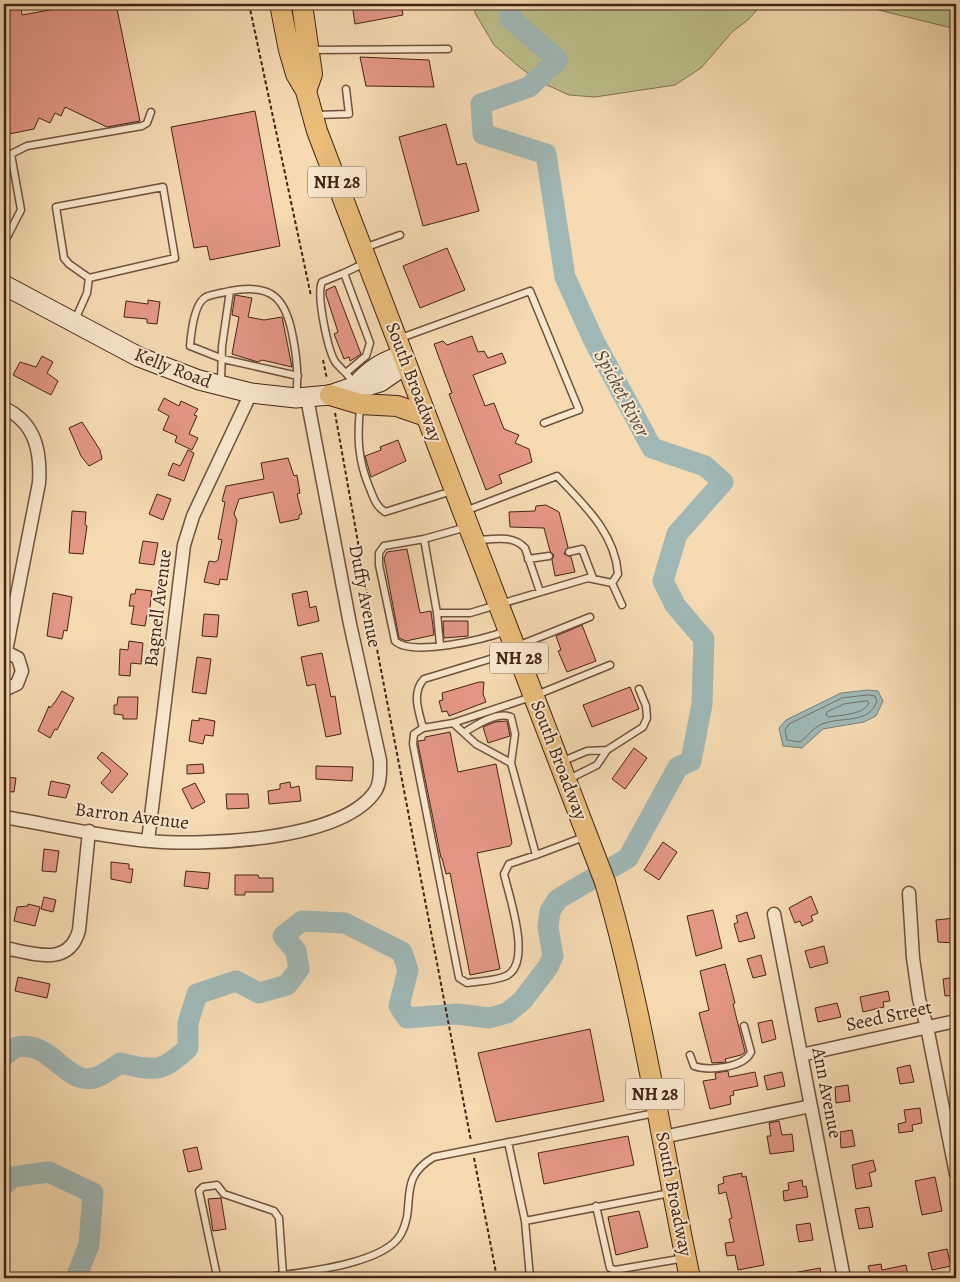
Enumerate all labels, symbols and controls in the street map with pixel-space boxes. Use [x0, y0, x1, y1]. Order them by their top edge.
road number: NH 28 [308, 166, 366, 198]
street label: South Broadway [379, 318, 449, 446]
street label: Kelly Road [131, 341, 216, 395]
water label: Spicket River [588, 345, 657, 442]
street label: Duffy Avenue [342, 542, 388, 650]
street label: Bagnell Avenue [138, 548, 178, 668]
road number: NH 28 [490, 642, 548, 674]
street label: South Broadway [524, 696, 594, 824]
street label: Barron Avenue [73, 796, 191, 836]
street label: Seed Street [844, 994, 934, 1038]
street label: Ann Avenue [805, 1044, 849, 1141]
road number: NH 28 [626, 1078, 684, 1110]
street label: South Broadway [649, 1129, 699, 1259]

